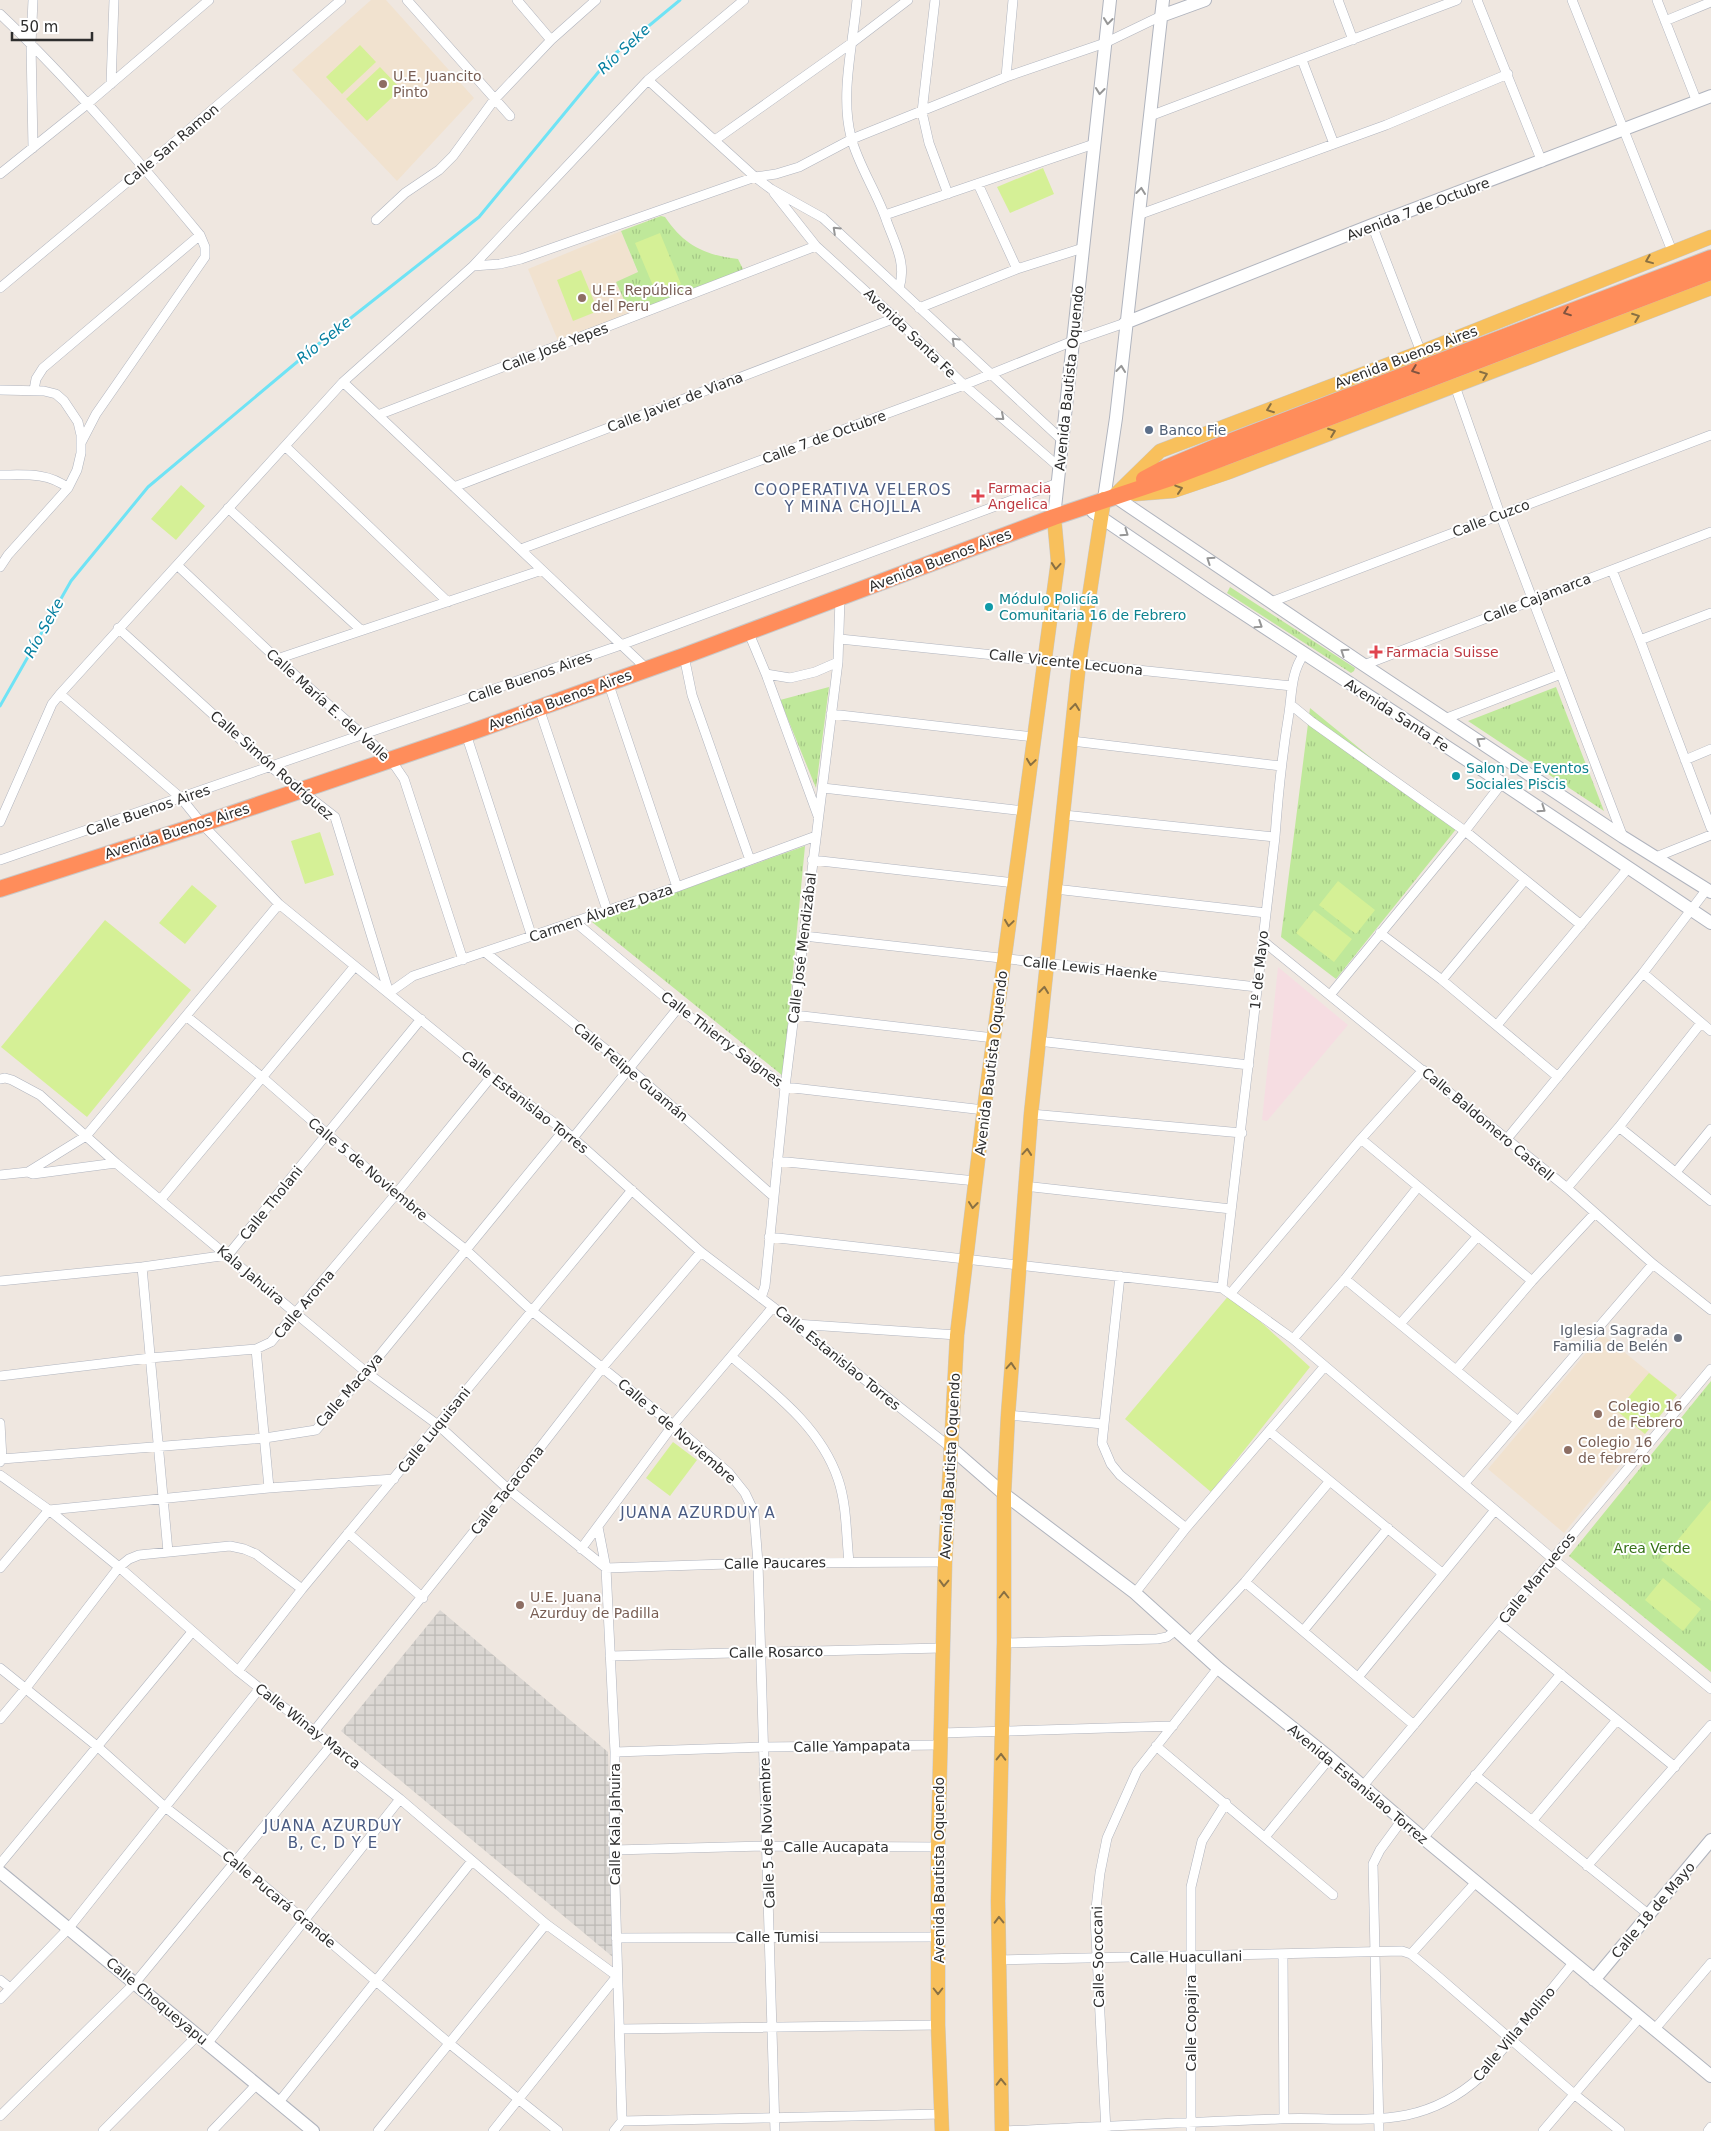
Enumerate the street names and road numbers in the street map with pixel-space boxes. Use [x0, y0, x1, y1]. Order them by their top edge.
street label: Calle San Ramon [120, 101, 222, 189]
street label: Avenida 7 de Octubre [1344, 174, 1492, 244]
street label: Avenida Santa Fe [861, 285, 959, 381]
street label: Avenida Bautista Oquendo [1051, 285, 1087, 471]
street label: Calle José Yepes [500, 319, 610, 375]
street label: Avenida Buenos Aires [1332, 322, 1480, 392]
street label: Calle Javier de Viana [605, 369, 745, 435]
street label: Calle 7 de Octubre [760, 407, 888, 467]
street label: Calle Cuzco [1450, 496, 1532, 540]
street label: Avenida Buenos Aires [866, 525, 1014, 595]
street label: Calle Cajamarca [1481, 570, 1593, 626]
street label: Calle María E. del Valle [263, 646, 393, 764]
street label: Calle Vicente Lecuona [988, 646, 1144, 678]
street label: Calle Buenos Aires [466, 648, 594, 706]
street label: Avenida Buenos Aires [486, 667, 634, 733]
street label: Avenida Santa Fe [1342, 675, 1452, 755]
street label: Calle Simón Rodríguez [207, 707, 337, 823]
street label: Calle Buenos Aires [84, 781, 212, 839]
street label: Avenida Buenos Aires [103, 800, 251, 862]
street label: Calle José Mendizábal [785, 872, 819, 1024]
street label: Carmen Álvarez Daza [527, 881, 675, 945]
street label: 1º de Mayo [1247, 930, 1271, 1010]
street label: Calle Lewis Haenke [1022, 953, 1158, 983]
street label: Avenida Bautista Oquendo [972, 970, 1010, 1156]
street label: Calle Thierry Saignes [658, 988, 786, 1090]
street label: Calle Felipe Guamán [571, 1020, 691, 1124]
street label: Calle Estanislao Torres [458, 1048, 592, 1156]
street label: Calle Baldomero Castell [1419, 1064, 1557, 1184]
street label: Calle 5 de Noviembre [305, 1114, 431, 1224]
street label: Calle Tholani [236, 1163, 306, 1243]
street label: Kala Jahuira [214, 1242, 288, 1308]
street label: Calle Aroma [271, 1266, 337, 1342]
street label: Calle Estanislao Torres [772, 1303, 904, 1413]
street label: Calle Macaya [312, 1350, 386, 1430]
street label: Avenida Bautista Oquendo [937, 1373, 963, 1559]
street label: Calle 5 de Noviembre [615, 1375, 739, 1487]
street label: Calle Luquisani [394, 1384, 474, 1476]
street label: Calle Tacacoma [467, 1442, 547, 1538]
street label: Calle Marruecos [1495, 1529, 1579, 1627]
street label: Calle Paucares [724, 1554, 826, 1572]
street label: Calle Rosarco [729, 1643, 823, 1661]
street label: Calle Winay Marca [252, 1680, 364, 1772]
street label: Avenida Estanislao Torrez [1285, 1721, 1431, 1847]
street label: Calle Yampapata [793, 1737, 911, 1755]
street label: Calle 5 de Noviembre [756, 1757, 778, 1909]
street label: Calle Kala Jahuira [607, 1763, 623, 1885]
street label: Avenida Bautista Oquendo [931, 1777, 947, 1963]
street label: Calle Aucapata [783, 1839, 889, 1855]
street label: Calle Pucará Grande [219, 1847, 339, 1951]
street label: Calle 18 de Mayo [1608, 1859, 1698, 1961]
street label: Calle Sococani [1089, 1906, 1107, 2008]
street label: Calle Tumisi [735, 1929, 819, 1945]
street label: Calle Huacullani [1129, 1948, 1243, 1966]
street label: Calle Choqueyapu [103, 1954, 211, 2048]
street label: Calle Copajira [1183, 1974, 1199, 2072]
street label: Calle Villa Molino [1470, 1983, 1558, 2085]

